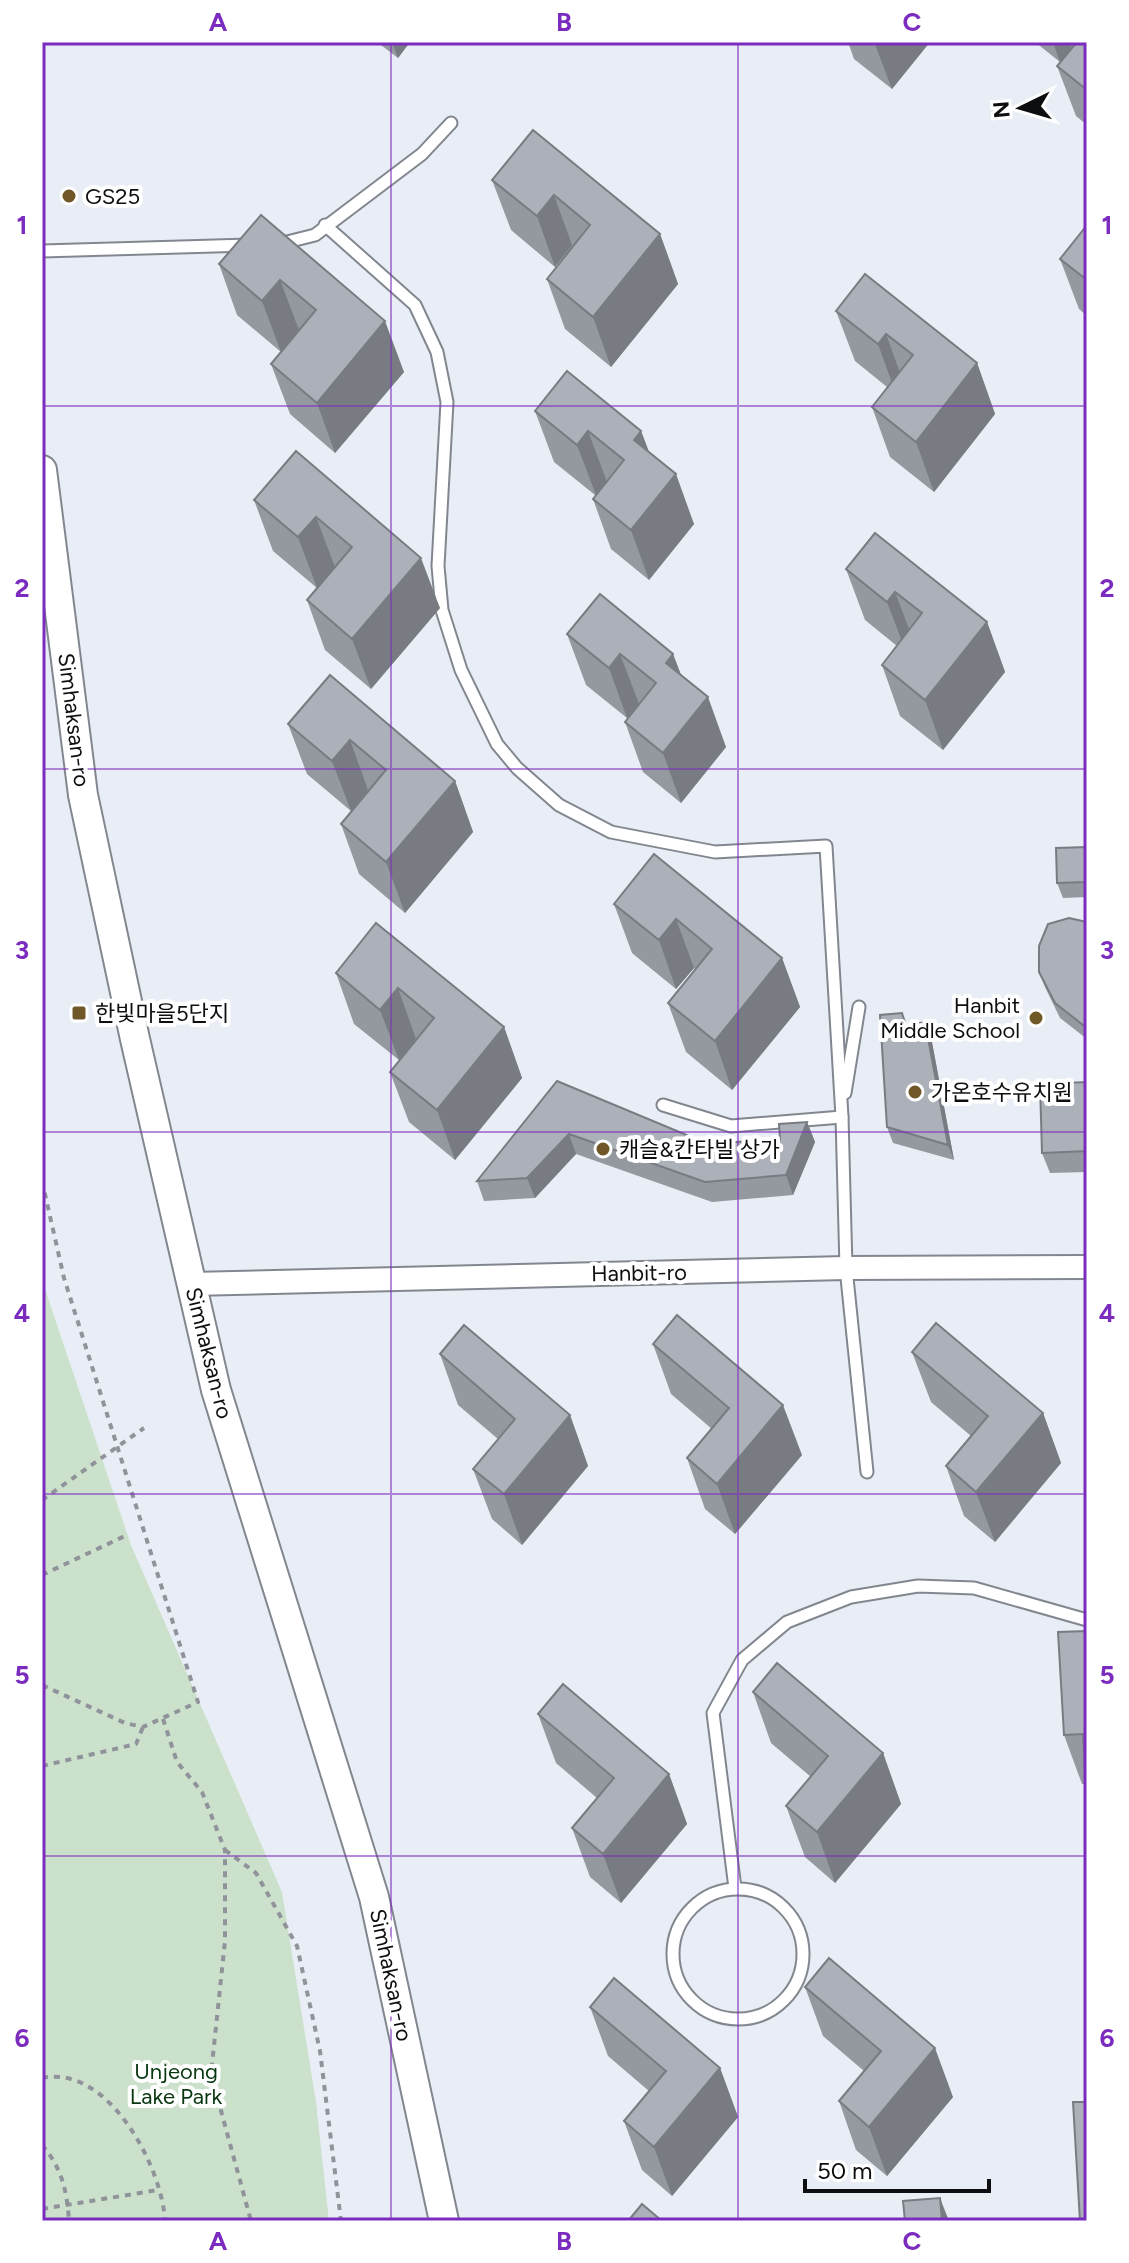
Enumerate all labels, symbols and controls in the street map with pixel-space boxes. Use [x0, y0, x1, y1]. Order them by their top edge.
text: A [209, 6, 228, 38]
text: B [556, 6, 572, 38]
text: C [903, 6, 922, 38]
north arrow [981, 68, 1061, 148]
text: N [987, 100, 1016, 119]
place label: GS25 [85, 183, 140, 210]
marker: GS25 [60, 187, 78, 205]
text: 1 [17, 209, 27, 241]
text: 1 [1102, 209, 1112, 241]
text: 2 [14, 572, 30, 604]
text: 2 [1099, 572, 1115, 604]
street label: Simhaksan-ro [52, 652, 96, 788]
text: 3 [15, 934, 29, 966]
text: 3 [1100, 934, 1114, 966]
place label: Hanbit Middle School [880, 992, 1020, 1044]
place label: 한빛마을5단지 [95, 1000, 229, 1027]
marker: 한빛마을5단지 [70, 1004, 88, 1022]
marker: Hanbit Middle School [1027, 1009, 1045, 1027]
place label: 가온호수유치원 [931, 1079, 1073, 1106]
marker: 가온호수유치원 [906, 1083, 924, 1101]
place label: 캐슬&칸타빌 상가 [619, 1136, 780, 1163]
marker: 캐슬&칸타빌 상가 [594, 1140, 612, 1158]
street label: Hanbit-ro [591, 1259, 687, 1287]
street label: Simhaksan-ro [180, 1284, 238, 1422]
text: 4 [14, 1297, 30, 1329]
text: 4 [1099, 1297, 1115, 1329]
text: 5 [14, 1659, 30, 1691]
text: 5 [1099, 1659, 1115, 1691]
street label: Simhaksan-ro [364, 1906, 418, 2044]
text: 6 [14, 2022, 30, 2054]
text: 6 [1099, 2022, 1115, 2054]
park label: Unjeong Lake Park [130, 2058, 223, 2110]
scale bar [805, 2143, 989, 2193]
text: 50 m [817, 2156, 873, 2185]
text: A [209, 2225, 228, 2257]
text: B [556, 2225, 572, 2257]
text: C [903, 2225, 922, 2257]

